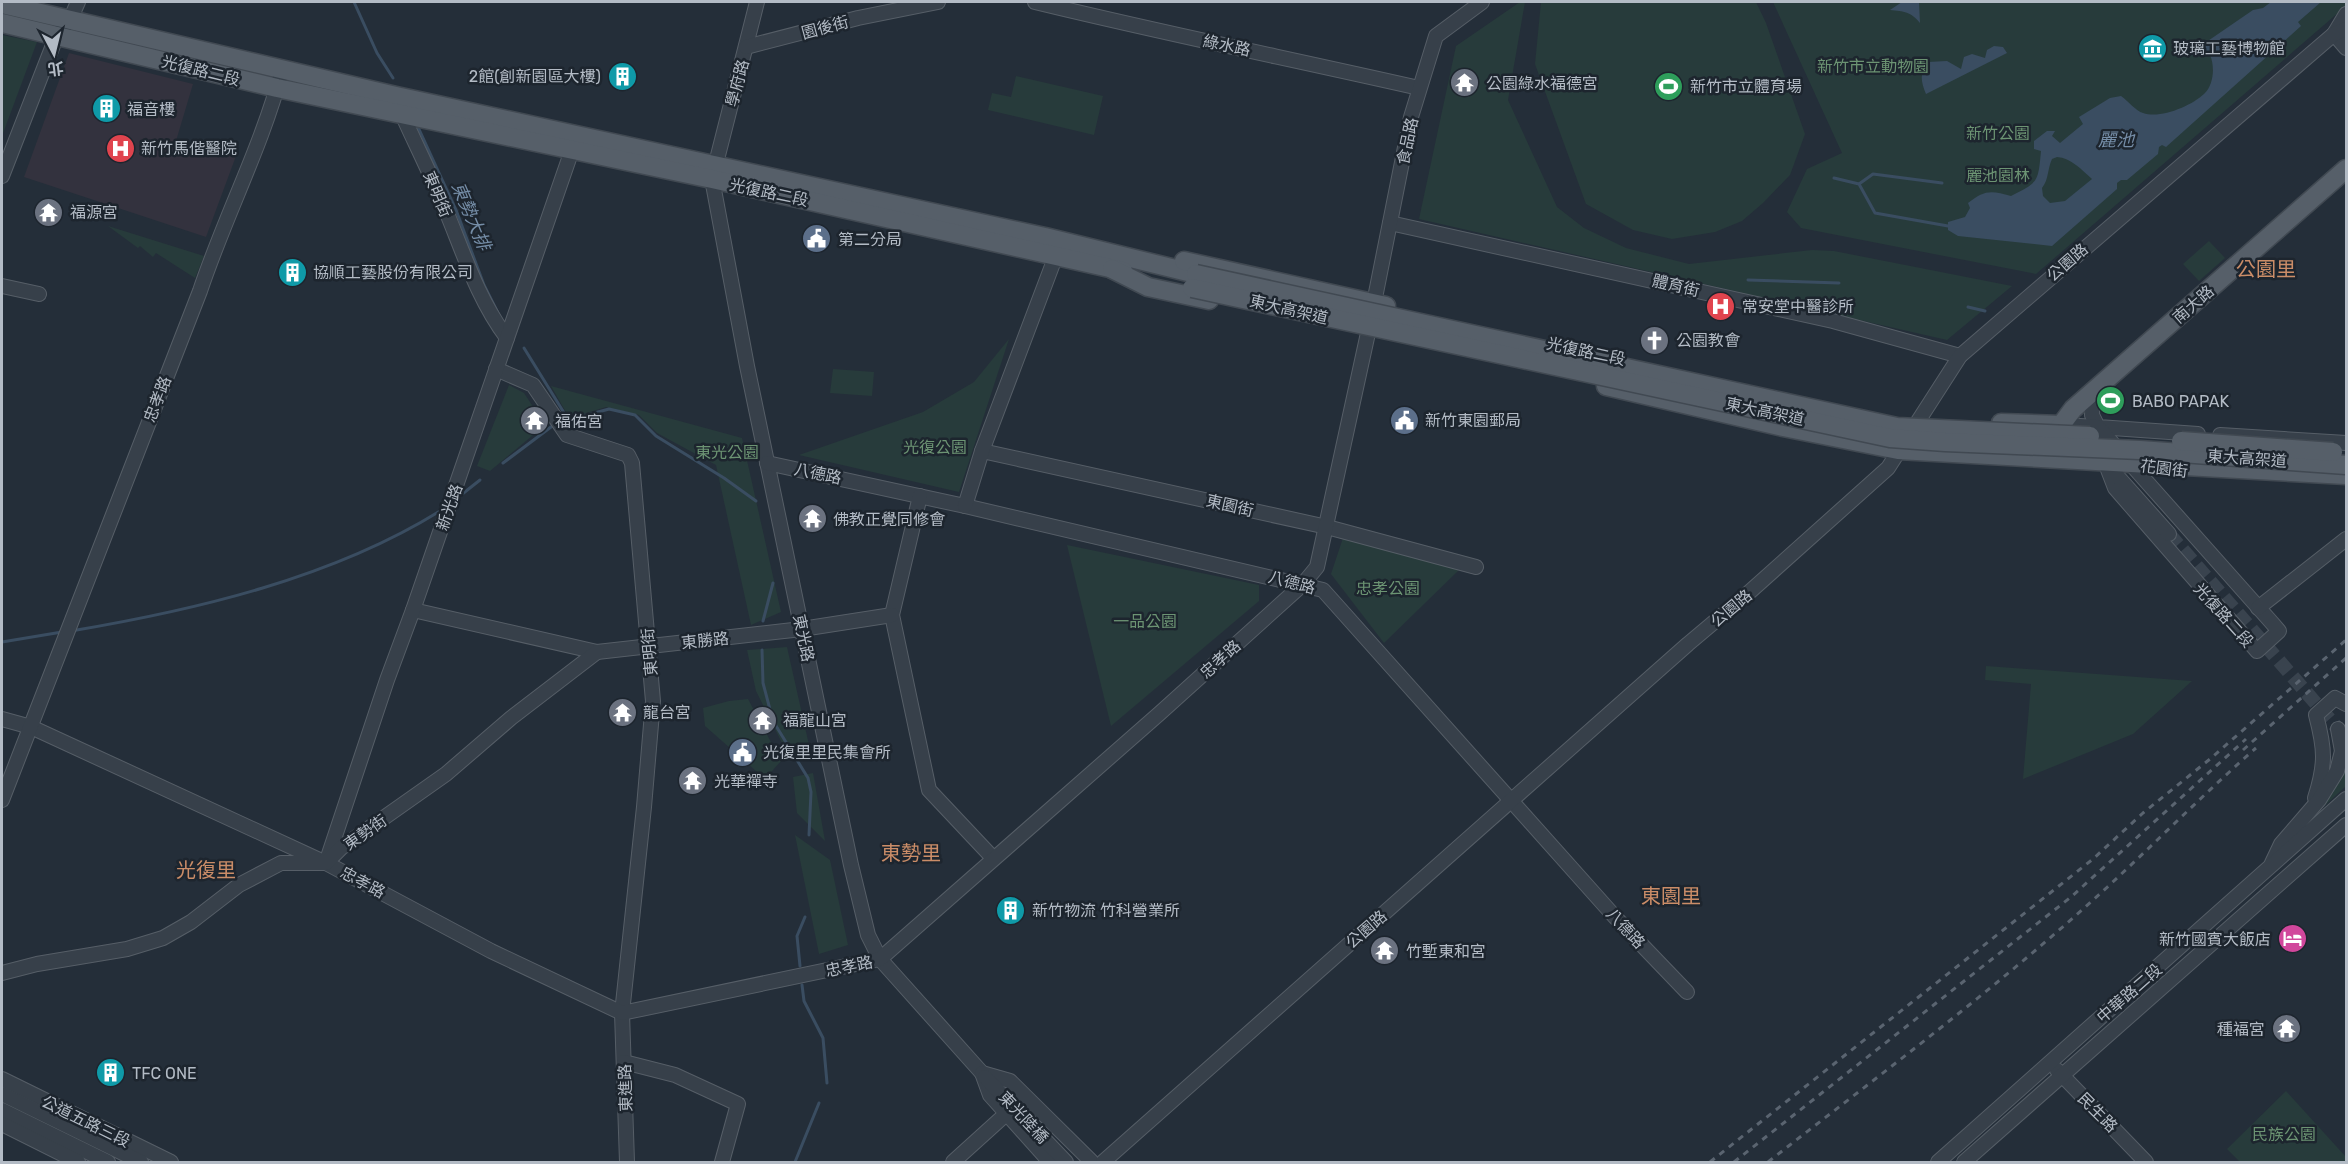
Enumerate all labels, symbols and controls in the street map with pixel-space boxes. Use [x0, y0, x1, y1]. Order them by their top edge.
street label: 園後街 [799, 12, 851, 43]
north arrow [24, 24, 84, 84]
street label: 綠水路 [1201, 31, 1252, 60]
museum icon: 玻璃工藝博物館 [2136, 32, 2168, 64]
place label: 玻璃工藝博物館 [2173, 39, 2285, 58]
street label: 光復路二段 [160, 52, 242, 89]
street label: 學府路 [722, 57, 753, 109]
park label: 新竹市立動物園 [1817, 57, 1929, 76]
text: 北 [47, 58, 65, 79]
building icon: 2館(創新園區大樓) [606, 60, 638, 92]
place label: 2館(創新園區大樓) [469, 67, 601, 86]
temple icon: 公園綠水福德宮 [1449, 67, 1481, 99]
sports icon: 新竹市立體育場 [1653, 70, 1685, 102]
place label: 公園綠水福德宮 [1486, 74, 1598, 93]
place label: 新竹市立體育場 [1690, 77, 1802, 96]
building icon: 福音樓 [90, 93, 122, 125]
place label: 福音樓 [127, 100, 175, 119]
street label: 食品路 [1393, 116, 1422, 167]
park label: 新竹公園 [1966, 124, 2030, 143]
water label: 麗池 [2098, 129, 2136, 151]
hospital icon: 新竹馬偕醫院 [104, 132, 136, 164]
place label: 新竹馬偕醫院 [141, 139, 237, 158]
park label: 麗池園林 [1966, 166, 2030, 185]
street label: 東明街 [419, 168, 456, 220]
street label: 光復路二段 [728, 175, 810, 210]
water label: 東勢大排 [447, 179, 496, 255]
temple icon: 福源宮 [33, 196, 65, 228]
place label: 福源宮 [70, 203, 118, 222]
public building icon: 第二分局 [801, 223, 833, 255]
place label: 第二分局 [838, 230, 902, 249]
street label: 公園路 [2043, 239, 2092, 285]
building icon: 協順工藝股份有限公司 [276, 256, 308, 288]
district label: 公園里 [2236, 257, 2296, 281]
place label: 協順工藝股份有限公司 [313, 263, 473, 282]
street label: 體育街 [1650, 271, 1701, 300]
street label: 南大路 [2169, 281, 2218, 327]
hospital icon: 常安堂中醫診所 [1705, 290, 1737, 322]
street label: 東大高架道 [1248, 291, 1330, 328]
place label: 常安堂中醫診所 [1742, 297, 1854, 316]
church icon: 公園教會 [1639, 324, 1671, 356]
place label: 公園教會 [1676, 331, 1740, 350]
street label: 光復路二段 [1545, 334, 1627, 369]
street label: 忠孝路 [140, 373, 175, 425]
sports icon: BABO PAPAK [2095, 385, 2127, 417]
place label: BABO PAPAK [2132, 392, 2229, 411]
street label: 東大高架道 [1724, 394, 1806, 429]
public building icon: 新竹東園郵局 [1388, 404, 1420, 436]
temple icon: 福佑宮 [518, 405, 550, 437]
place label: 新竹東園郵局 [1425, 411, 1521, 430]
place label: 福佑宮 [555, 412, 603, 431]
park label: 光復公園 [903, 438, 967, 457]
park label: 東光公園 [695, 443, 759, 462]
street label: 東大高架道 [2206, 446, 2288, 471]
street label: 花園街 [2139, 456, 2189, 481]
street label: 八德路 [792, 459, 843, 488]
street label: 新光路 [433, 481, 466, 533]
street label: 東園街 [1204, 491, 1255, 520]
temple icon: 佛教正覺同修會 [796, 503, 828, 535]
place label: 佛教正覺同修會 [833, 510, 945, 529]
street label: 八德路 [1266, 567, 1318, 598]
park label: 忠孝公園 [1356, 579, 1420, 598]
street label: 光復路二段 [2190, 579, 2257, 651]
street label: 公園路 [1707, 586, 1756, 631]
park label: 一品公園 [1113, 612, 1177, 631]
street label: 東光路 [789, 613, 818, 664]
street label: 東明街 [638, 627, 661, 677]
street label: 東勝路 [680, 629, 730, 652]
street label: 忠孝路 [1196, 636, 1245, 682]
temple icon: 龍台宮 [606, 696, 638, 728]
place label: 龍台宮 [643, 703, 691, 722]
temple icon: 福龍山宮 [746, 704, 778, 736]
place label: 福龍山宮 [783, 711, 847, 730]
public building icon: 光復里里民集會所 [726, 736, 758, 768]
place label: 光復里里民集會所 [763, 743, 891, 762]
temple icon: 光華禪寺 [677, 765, 709, 797]
place label: 光華禪寺 [714, 772, 778, 791]
street label: 東勢街 [340, 811, 390, 854]
district label: 東勢里 [881, 841, 941, 865]
district label: 光復里 [176, 858, 236, 882]
street label: 忠孝路 [337, 863, 388, 902]
district label: 東園里 [1641, 884, 1701, 908]
building icon: 新竹物流 竹科營業所 [995, 894, 1027, 926]
place label: 新竹物流 竹科營業所 [1032, 901, 1180, 920]
street label: 八德路 [1602, 904, 1649, 952]
street label: 公園路 [1342, 906, 1391, 952]
hotel icon: 新竹國賓大飯店 [2276, 923, 2308, 955]
place label: 新竹國賓大飯店 [2159, 930, 2271, 949]
temple icon: 竹塹東和宮 [1369, 935, 1401, 967]
place label: 竹塹東和宮 [1406, 942, 1486, 961]
street label: 忠孝路 [824, 952, 875, 981]
street label: 中華路二段 [2093, 960, 2166, 1027]
temple icon: 種福宮 [2270, 1013, 2302, 1045]
place label: 種福宮 [2217, 1020, 2265, 1039]
building icon: TFC ONE [95, 1057, 127, 1089]
place label: TFC ONE [132, 1064, 197, 1083]
street label: 東進路 [615, 1064, 636, 1112]
street label: 東光陸橋 [995, 1087, 1052, 1147]
street label: 民生路 [2074, 1089, 2121, 1136]
street label: 公道五路三段 [38, 1092, 133, 1151]
park label: 民族公園 [2252, 1125, 2316, 1144]

